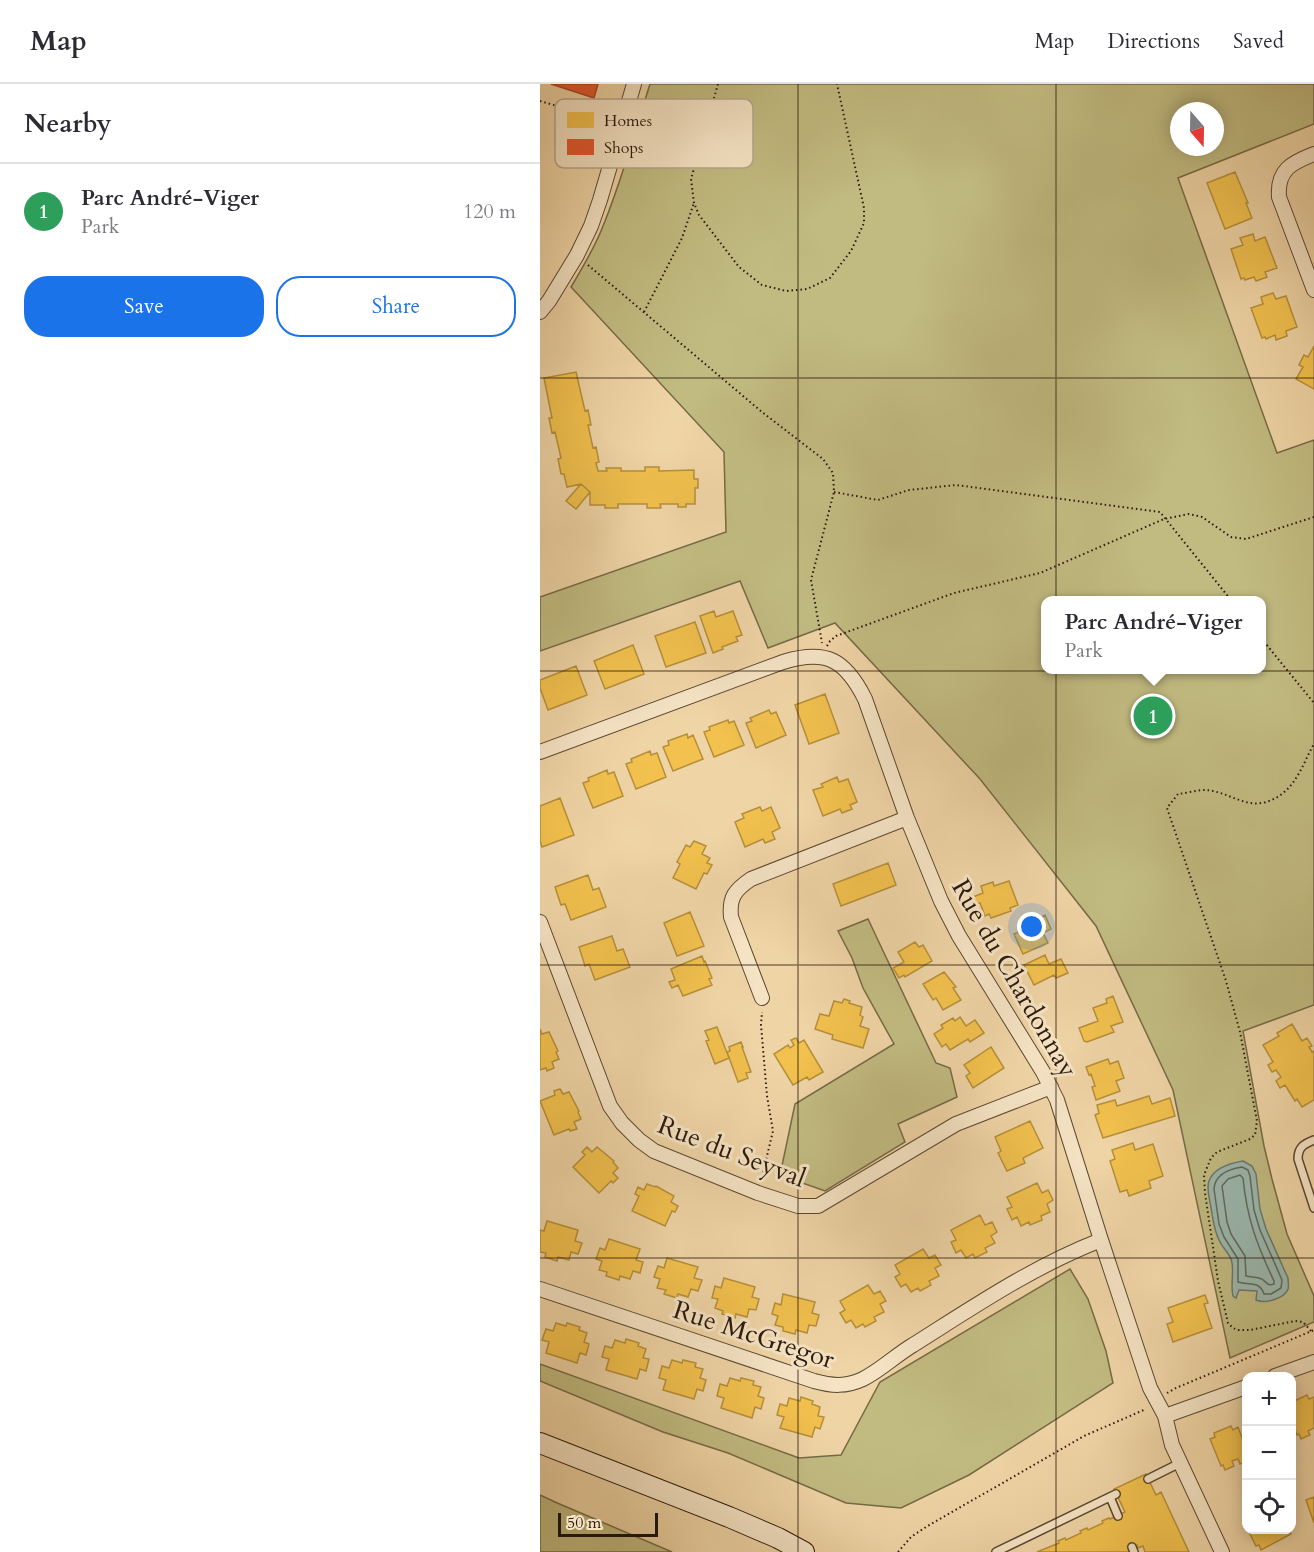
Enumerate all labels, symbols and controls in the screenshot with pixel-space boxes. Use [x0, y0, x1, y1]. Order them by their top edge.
text: Map [30, 22, 87, 60]
text: Map [1034, 27, 1074, 56]
text: Directions [1107, 27, 1200, 56]
text: Saved [1233, 27, 1284, 56]
legend [555, 99, 753, 168]
north arrow [1170, 102, 1224, 156]
text: Nearby [24, 106, 112, 141]
text: Homes [604, 110, 652, 132]
text: Shops [604, 137, 643, 159]
text: Parc André-Viger [81, 183, 259, 213]
text: 1 [38, 198, 49, 225]
text: 120 m [463, 198, 516, 225]
text: Park [81, 213, 119, 240]
button: Save [24, 276, 264, 337]
button: Share [276, 276, 516, 337]
popup [1041, 596, 1266, 674]
text: Parc André-Viger [1064, 607, 1243, 637]
text: Park [1064, 637, 1103, 664]
pin: 1 [1134, 694, 1172, 738]
street label: Rue du Chardonnay [944, 873, 1086, 1084]
your location [1017, 912, 1046, 941]
street label: Rue du Seyval [653, 1107, 811, 1196]
street label: Rue McGregor [669, 1292, 839, 1377]
map controls [1242, 1372, 1296, 1534]
button: + [1242, 1372, 1296, 1426]
button: − [1242, 1426, 1296, 1480]
button: locate [1242, 1480, 1296, 1534]
scale bar [558, 1510, 658, 1538]
text: 50 m [567, 1512, 601, 1534]

